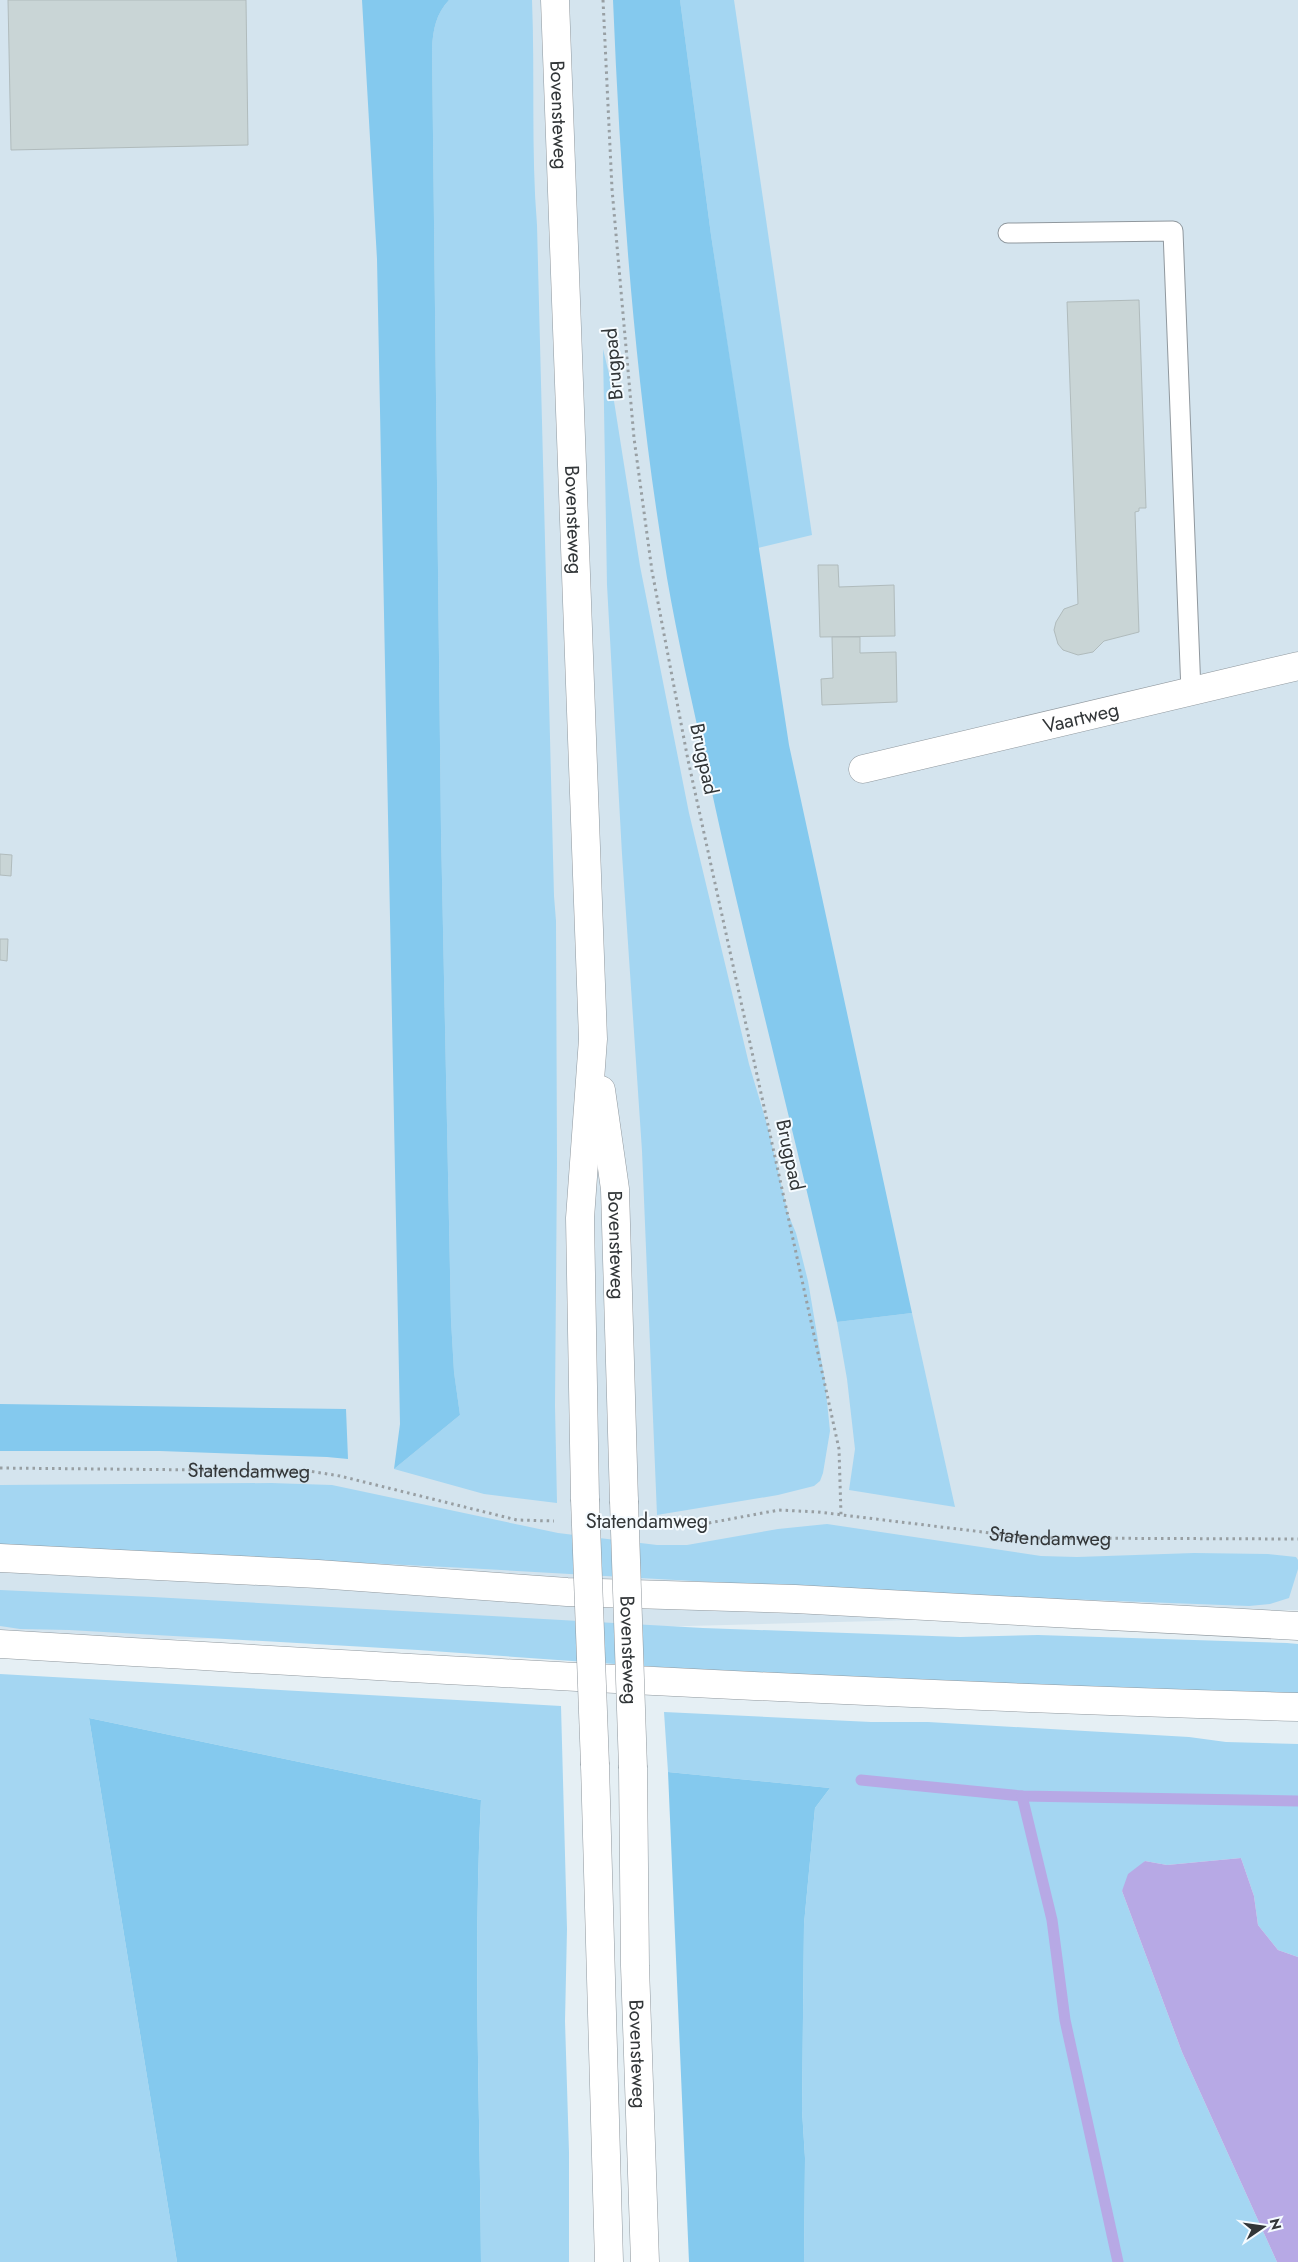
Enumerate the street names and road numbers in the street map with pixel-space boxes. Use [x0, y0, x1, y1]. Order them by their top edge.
street label: Bovensteweg [543, 60, 576, 170]
street label: Brugpad [595, 327, 631, 401]
street label: Bovensteweg [558, 465, 590, 575]
street label: Vaartweg [1040, 694, 1122, 740]
street label: Brugpad [682, 721, 726, 797]
street label: Brugpad [768, 1117, 812, 1193]
street label: Bovensteweg [601, 1190, 633, 1300]
street label: Statendamweg [188, 1455, 310, 1486]
street label: Statendamweg [586, 1507, 708, 1536]
street label: Statendamweg [987, 1518, 1111, 1553]
street label: Bovensteweg [613, 1595, 645, 1705]
street label: Bovensteweg [622, 1999, 654, 2109]

